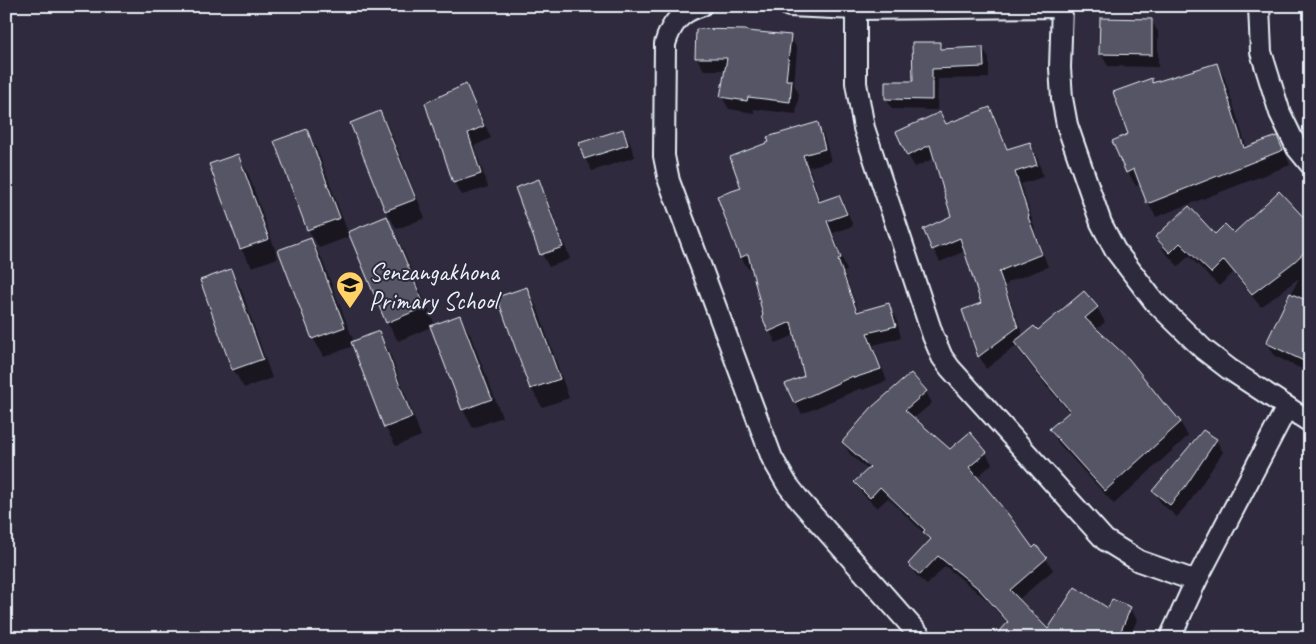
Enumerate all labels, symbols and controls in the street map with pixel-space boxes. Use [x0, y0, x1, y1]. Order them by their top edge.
place label: Senzangakhona Primary School [369, 256, 502, 317]
school or university icon: Senzangakhona Primary School [335, 270, 365, 309]

